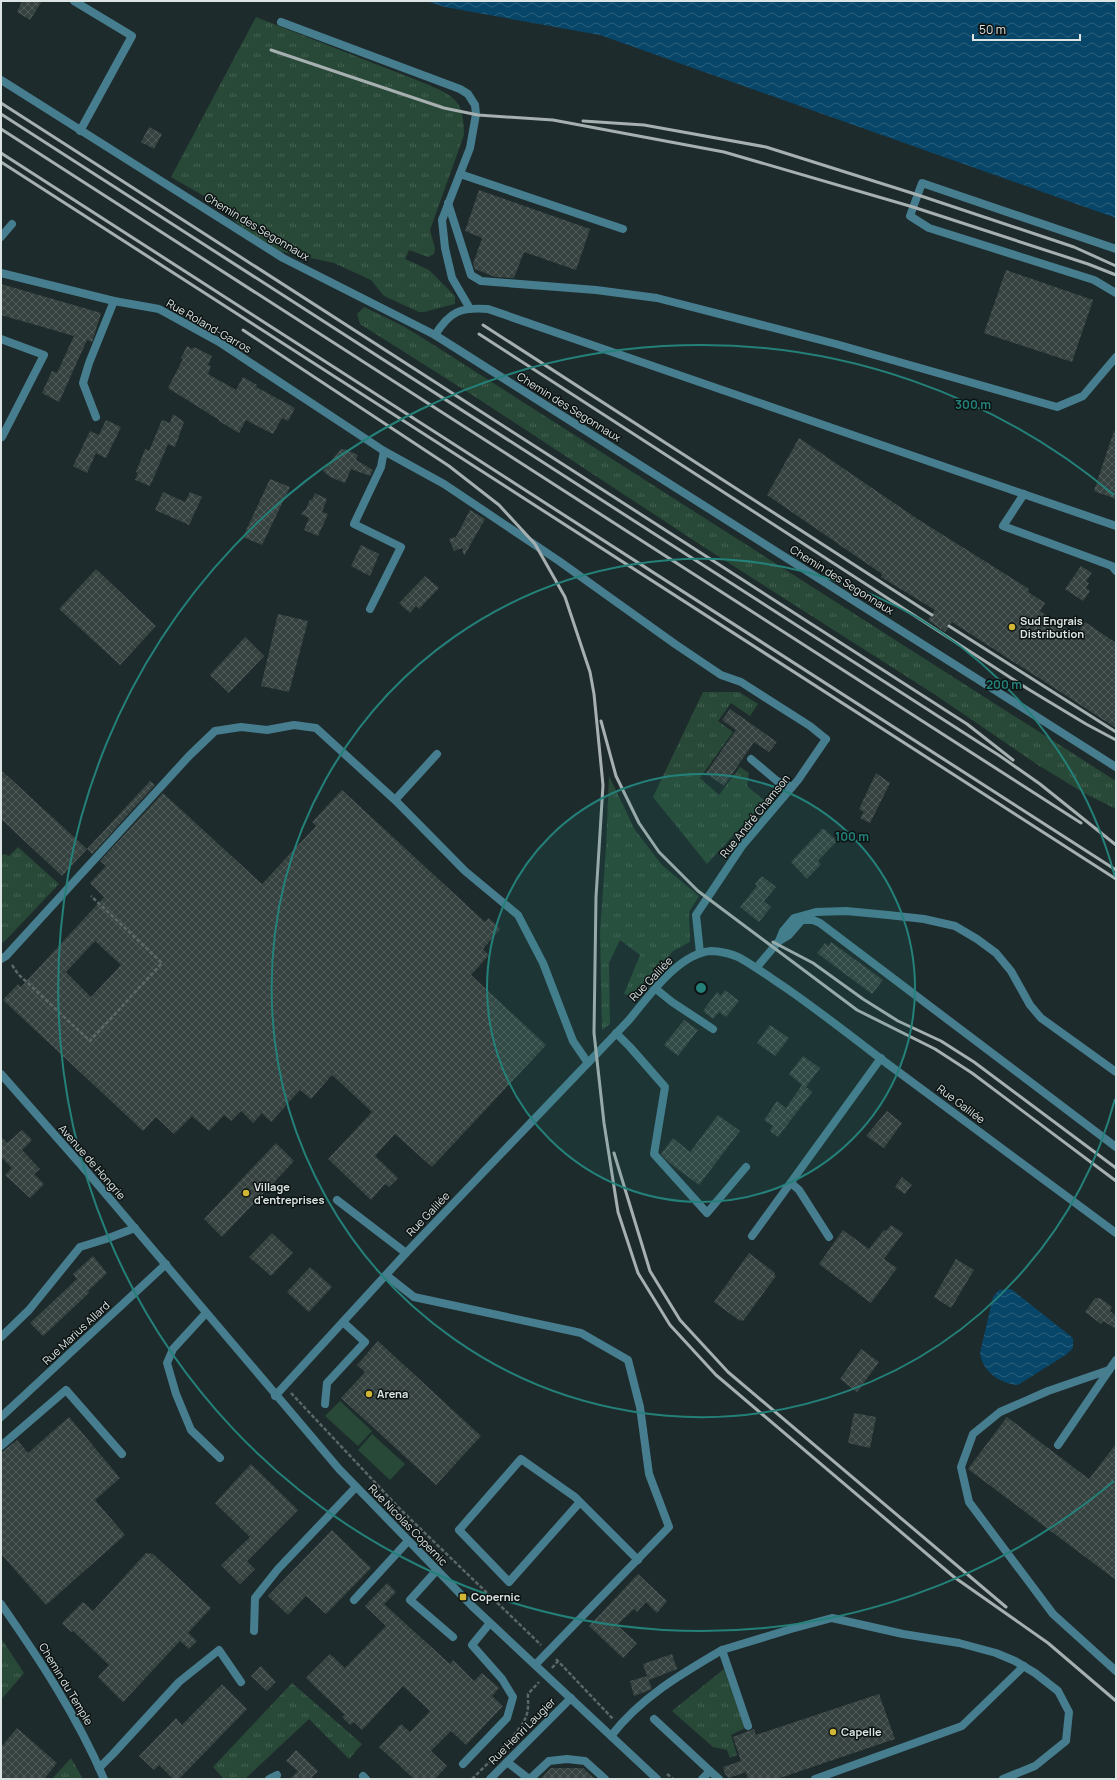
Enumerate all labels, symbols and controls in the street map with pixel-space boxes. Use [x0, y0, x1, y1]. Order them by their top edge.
scale bar [973, 16, 1080, 42]
text: 50 m [979, 21, 1006, 38]
street label: Chemin des Segonnaux [202, 189, 313, 264]
street label: Rue Roland-Garros [164, 295, 255, 356]
street label: Chemin des Segonnaux [514, 368, 624, 445]
text: 300 m [955, 396, 991, 413]
street label: Chemin des Segonnaux [787, 541, 897, 618]
place label: Sud Engrais Distribution [1020, 613, 1084, 641]
marker: Sud Engrais Distribution [1007, 622, 1017, 632]
text: 200 m [986, 676, 1022, 693]
street label: Rue André Chamson [716, 771, 793, 861]
text: 100 m [835, 828, 869, 845]
street label: Rue Galilée [626, 953, 676, 1004]
centre of rings [694, 981, 708, 995]
street label: Rue Galilée [934, 1081, 989, 1127]
street label: Avenue de Hongrie [56, 1121, 130, 1203]
place label: Village d'entreprises [254, 1179, 324, 1207]
marker: Village d'entreprises [241, 1188, 251, 1198]
street label: Rue Galilée [403, 1188, 453, 1239]
street label: Rue Marius Allard [39, 1297, 113, 1368]
place label: Arena [377, 1386, 408, 1401]
marker: Arena [364, 1389, 374, 1399]
street label: Rue Nicolas Copernic [366, 1481, 451, 1569]
place label: Copernic [471, 1589, 520, 1604]
marker: Copernic [458, 1592, 468, 1602]
street label: Chemin du Temple [36, 1640, 97, 1728]
street label: Rue Henri Laugier [485, 1694, 558, 1767]
place label: Capelle [841, 1724, 882, 1739]
marker: Capelle [828, 1727, 838, 1737]

